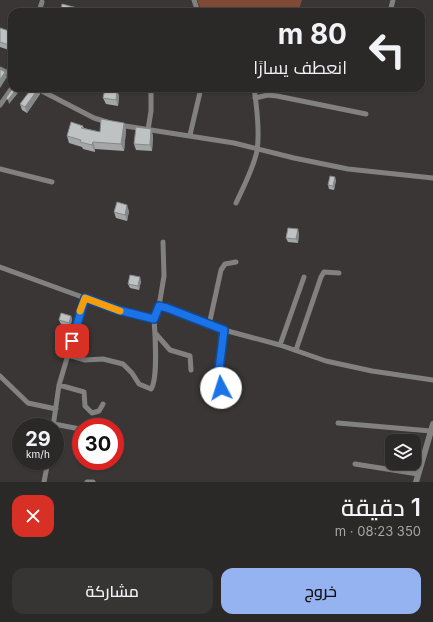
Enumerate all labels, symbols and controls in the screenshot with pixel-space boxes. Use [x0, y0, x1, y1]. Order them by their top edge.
text: 80 m [278, 17, 347, 51]
icon: left [361, 24, 413, 76]
text: انعطف يسارًا [253, 57, 347, 78]
pin [55, 324, 89, 358]
icon: arrive [61, 330, 83, 352]
position arrow [200, 367, 242, 409]
speed limit sign: 30 [72, 418, 124, 470]
text: 29 [25, 427, 51, 451]
map controls [385, 434, 421, 470]
button: layers [385, 434, 421, 470]
text: km/h [26, 448, 50, 460]
text: 1 دقيقة [341, 493, 421, 522]
button: close [12, 495, 54, 537]
text: 350 m · 08:23 [335, 523, 421, 539]
button: مشاركة [12, 568, 213, 614]
button: خروج [221, 568, 421, 614]

